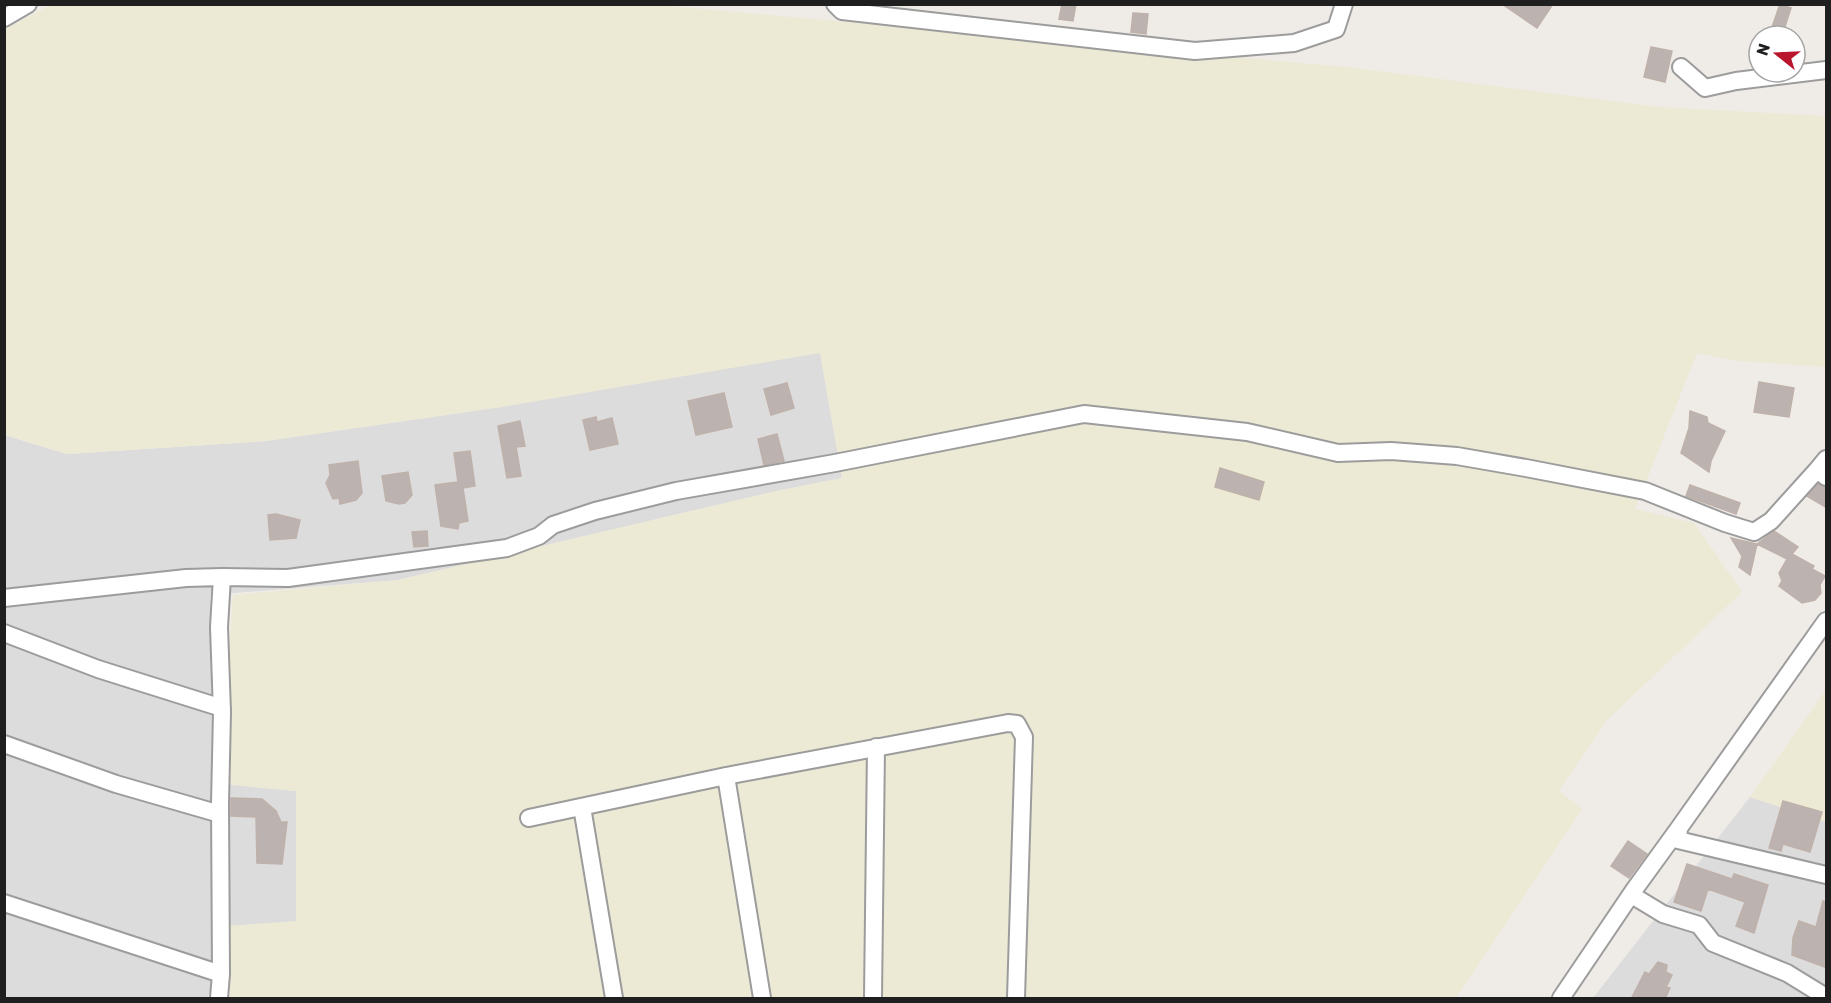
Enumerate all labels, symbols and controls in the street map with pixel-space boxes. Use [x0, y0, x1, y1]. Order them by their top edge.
north arrow [1747, 24, 1807, 84]
text: N [1752, 41, 1774, 58]

